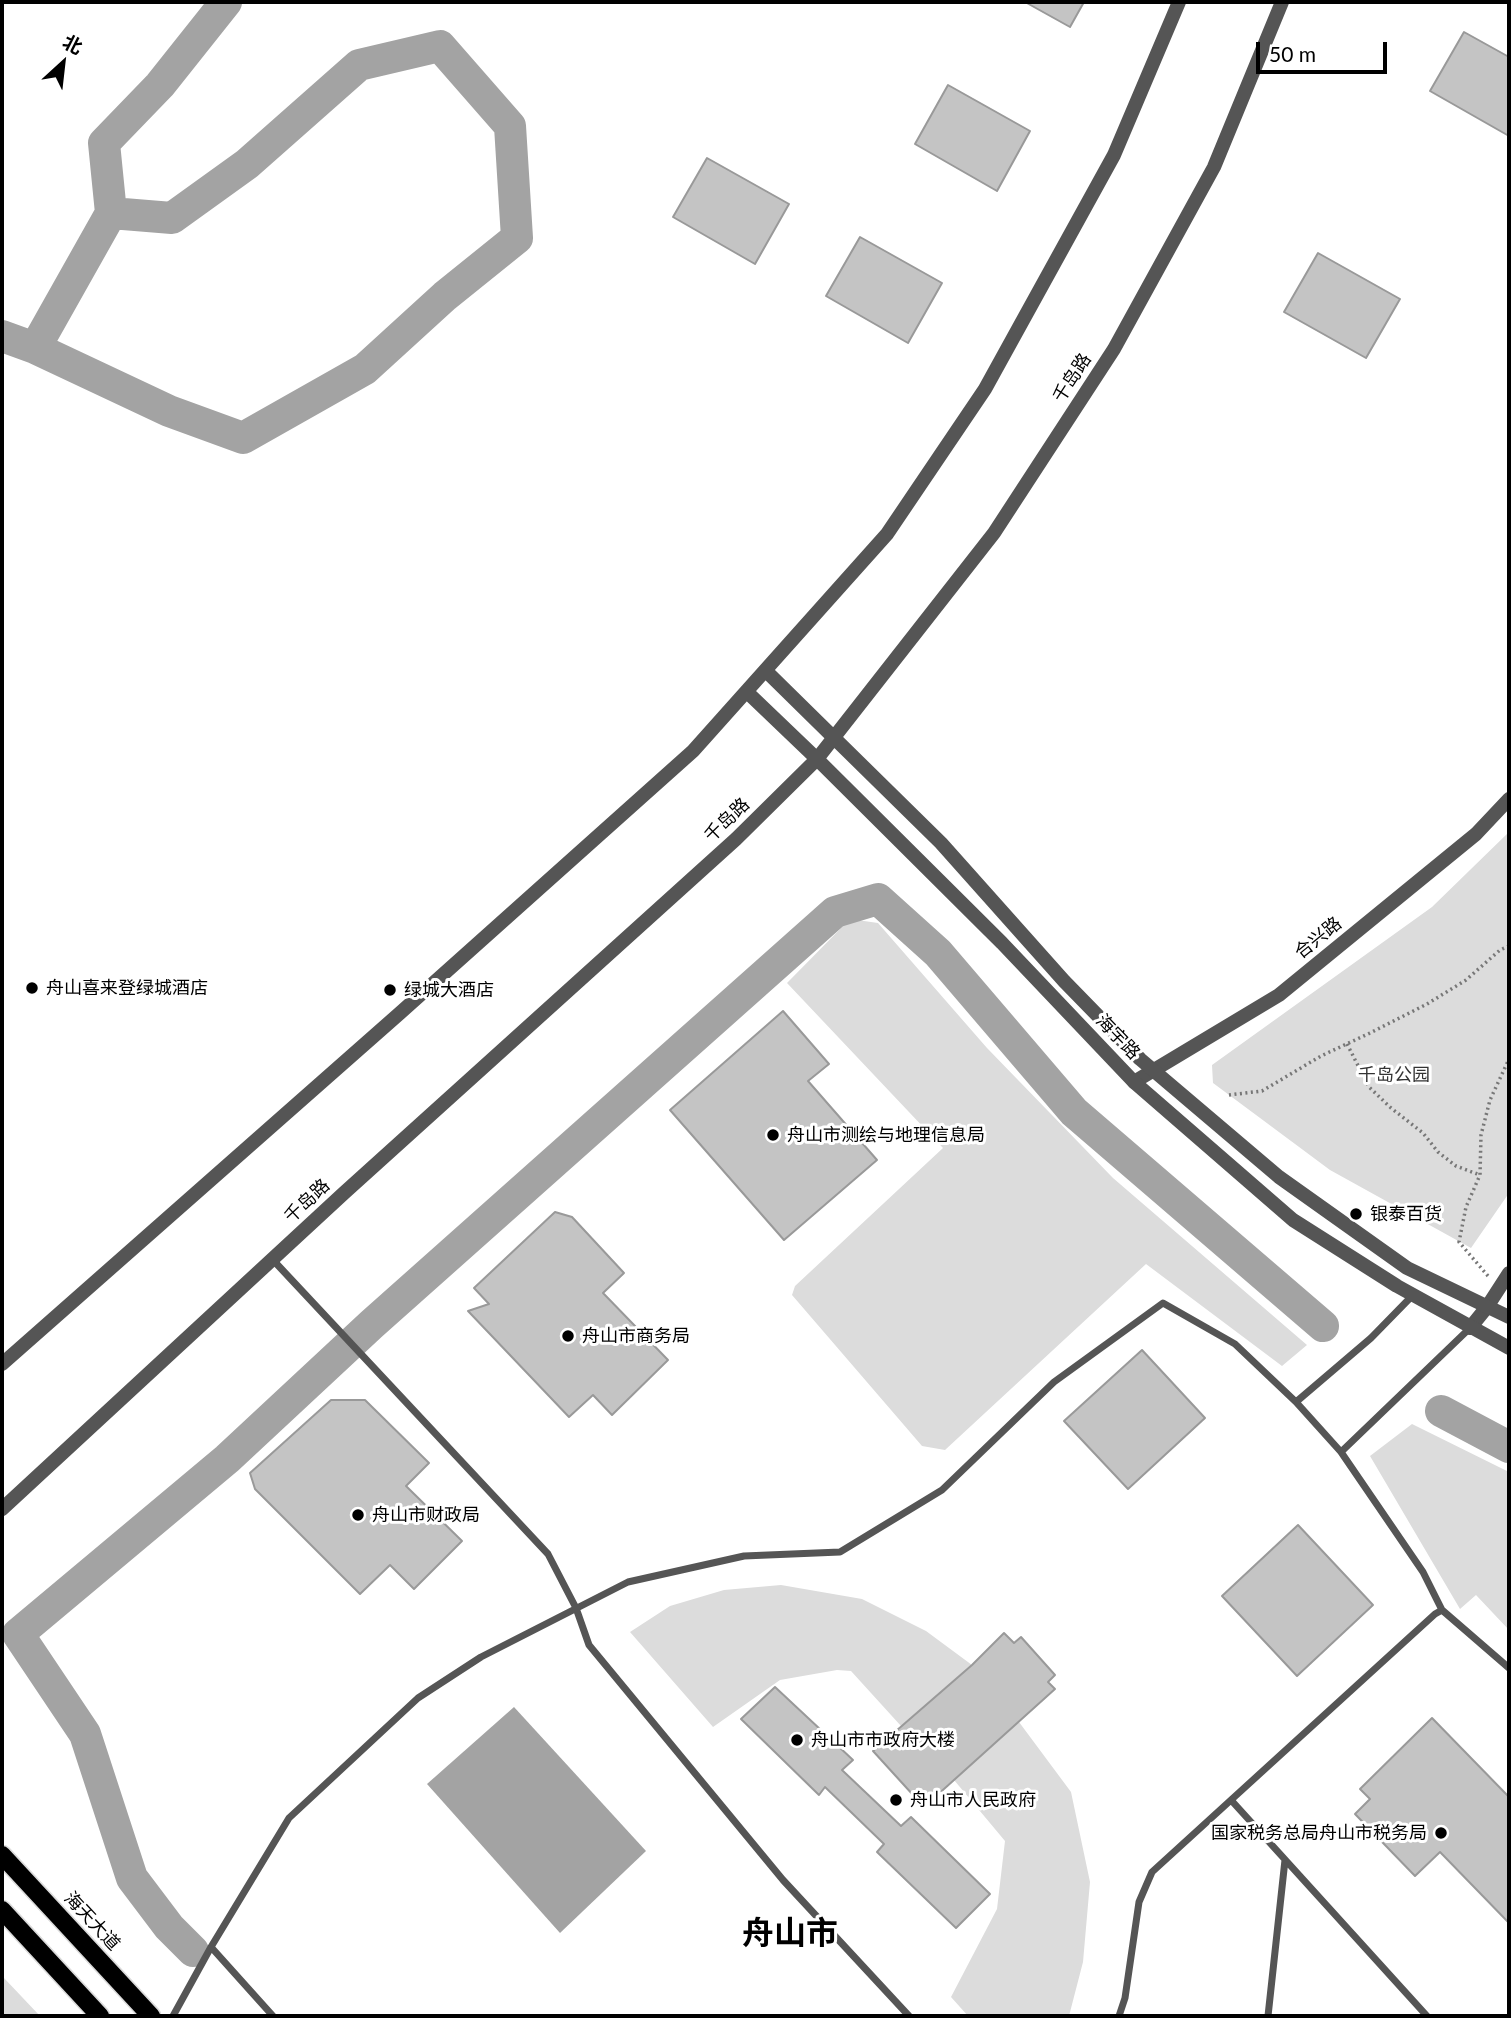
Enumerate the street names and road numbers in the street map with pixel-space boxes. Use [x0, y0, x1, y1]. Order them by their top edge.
street label: 千岛路 [1048, 349, 1096, 407]
street label: 千岛路 [700, 793, 754, 847]
street label: 合兴路 [1290, 913, 1346, 963]
street label: 海宇路 [1091, 1010, 1145, 1064]
street label: 千岛路 [280, 1175, 334, 1227]
street label: 海天大道 [60, 1887, 124, 1955]

